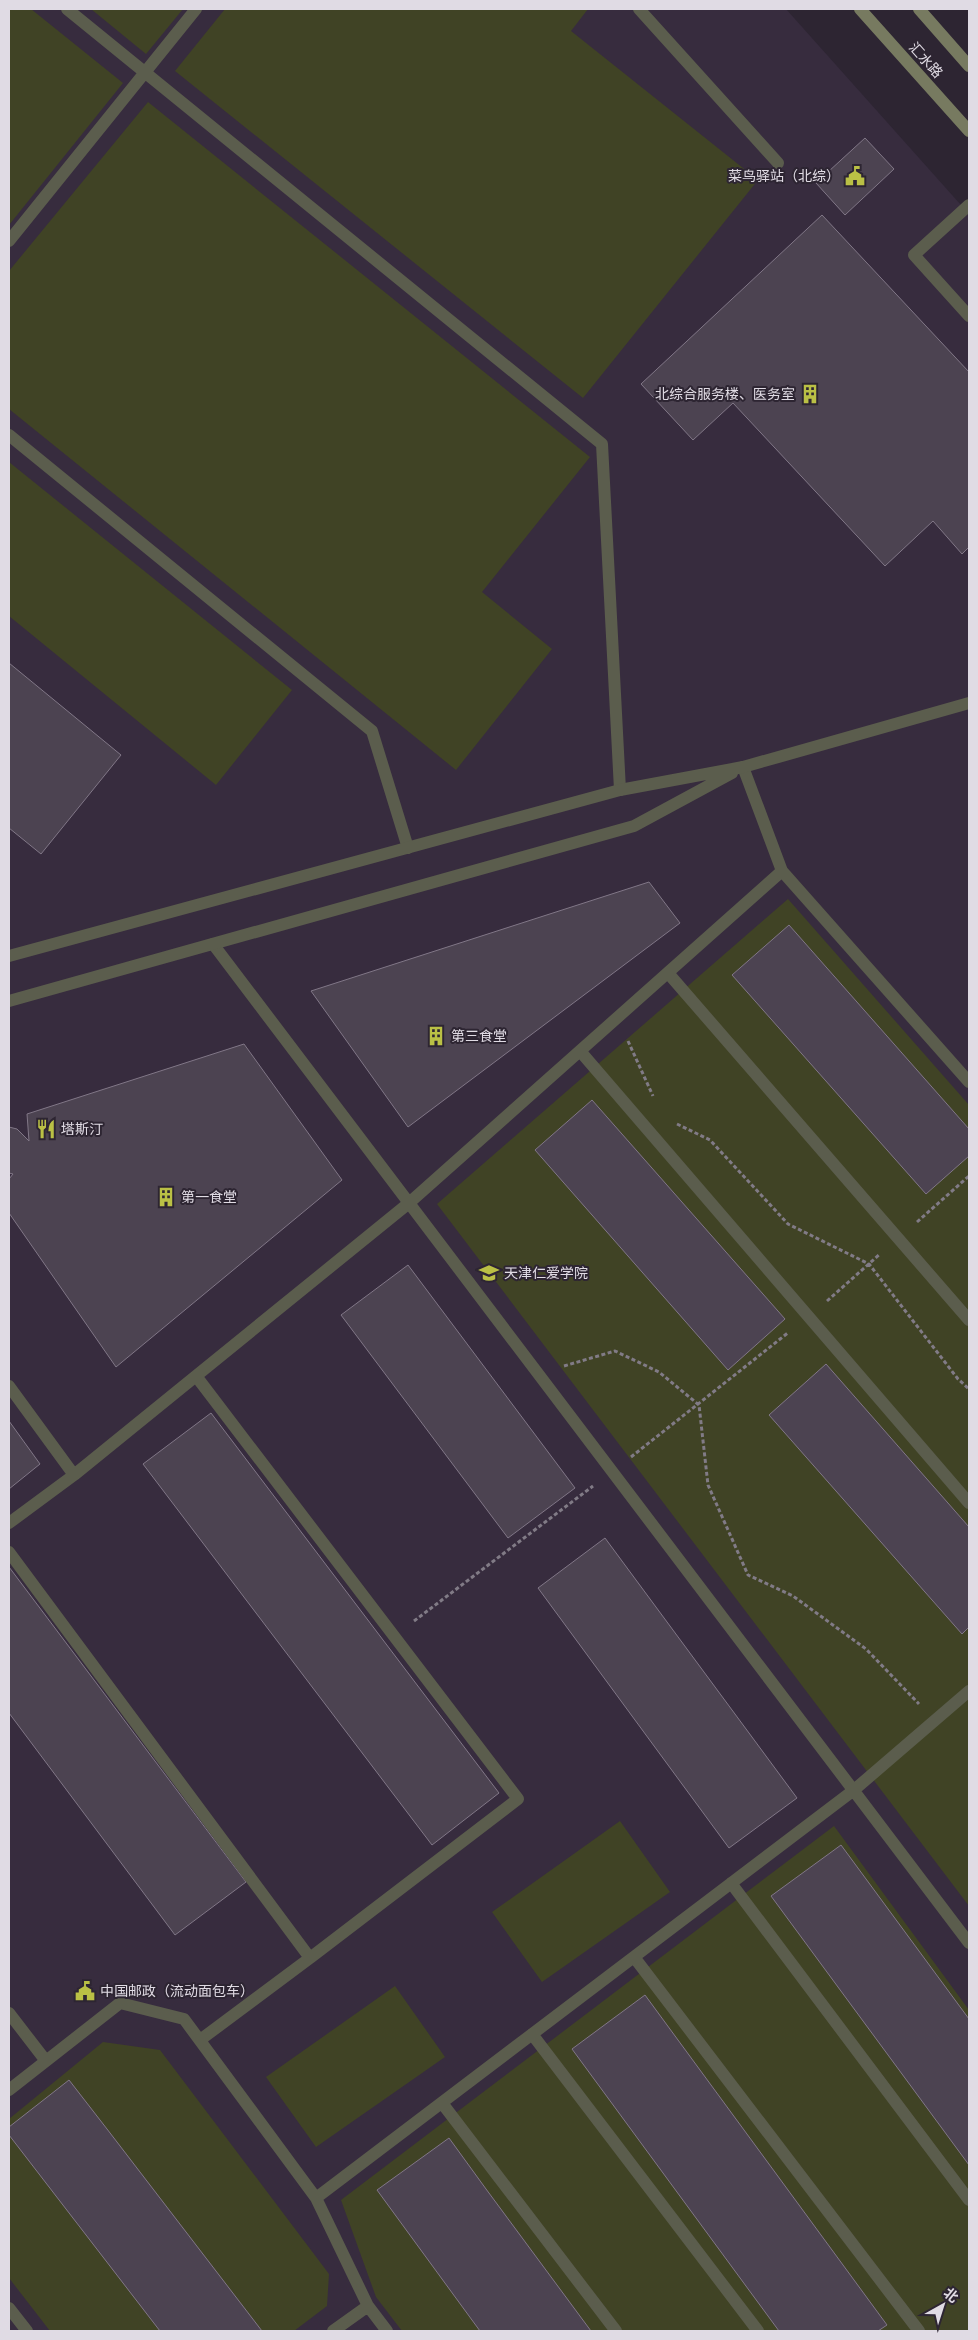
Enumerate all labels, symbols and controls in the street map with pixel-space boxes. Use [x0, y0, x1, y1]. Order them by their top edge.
street label: 汇水路 [906, 39, 946, 81]
public building icon: 菜鸟驿站（北综） [844, 165, 866, 187]
place label: 菜鸟驿站（北综） [728, 168, 840, 184]
building icon: 北综合服务楼、医务室 [799, 383, 821, 405]
place label: 北综合服务楼、医务室 [655, 386, 795, 402]
building icon: 第三食堂 [425, 1025, 447, 1047]
place label: 第三食堂 [451, 1028, 507, 1044]
restaurant icon: 塔斯汀 [35, 1118, 57, 1140]
place label: 塔斯汀 [61, 1121, 103, 1137]
building icon: 第一食堂 [155, 1186, 177, 1208]
place label: 第一食堂 [181, 1189, 237, 1205]
school or university icon: 天津仁爱学院 [478, 1262, 500, 1284]
place label: 天津仁爱学院 [504, 1265, 588, 1281]
public building icon: 中国邮政（流动面包车） [74, 1980, 96, 2002]
place label: 中国邮政（流动面包车） [100, 1983, 254, 1999]
north arrow [918, 2280, 968, 2330]
text: 北 [941, 2284, 962, 2306]

